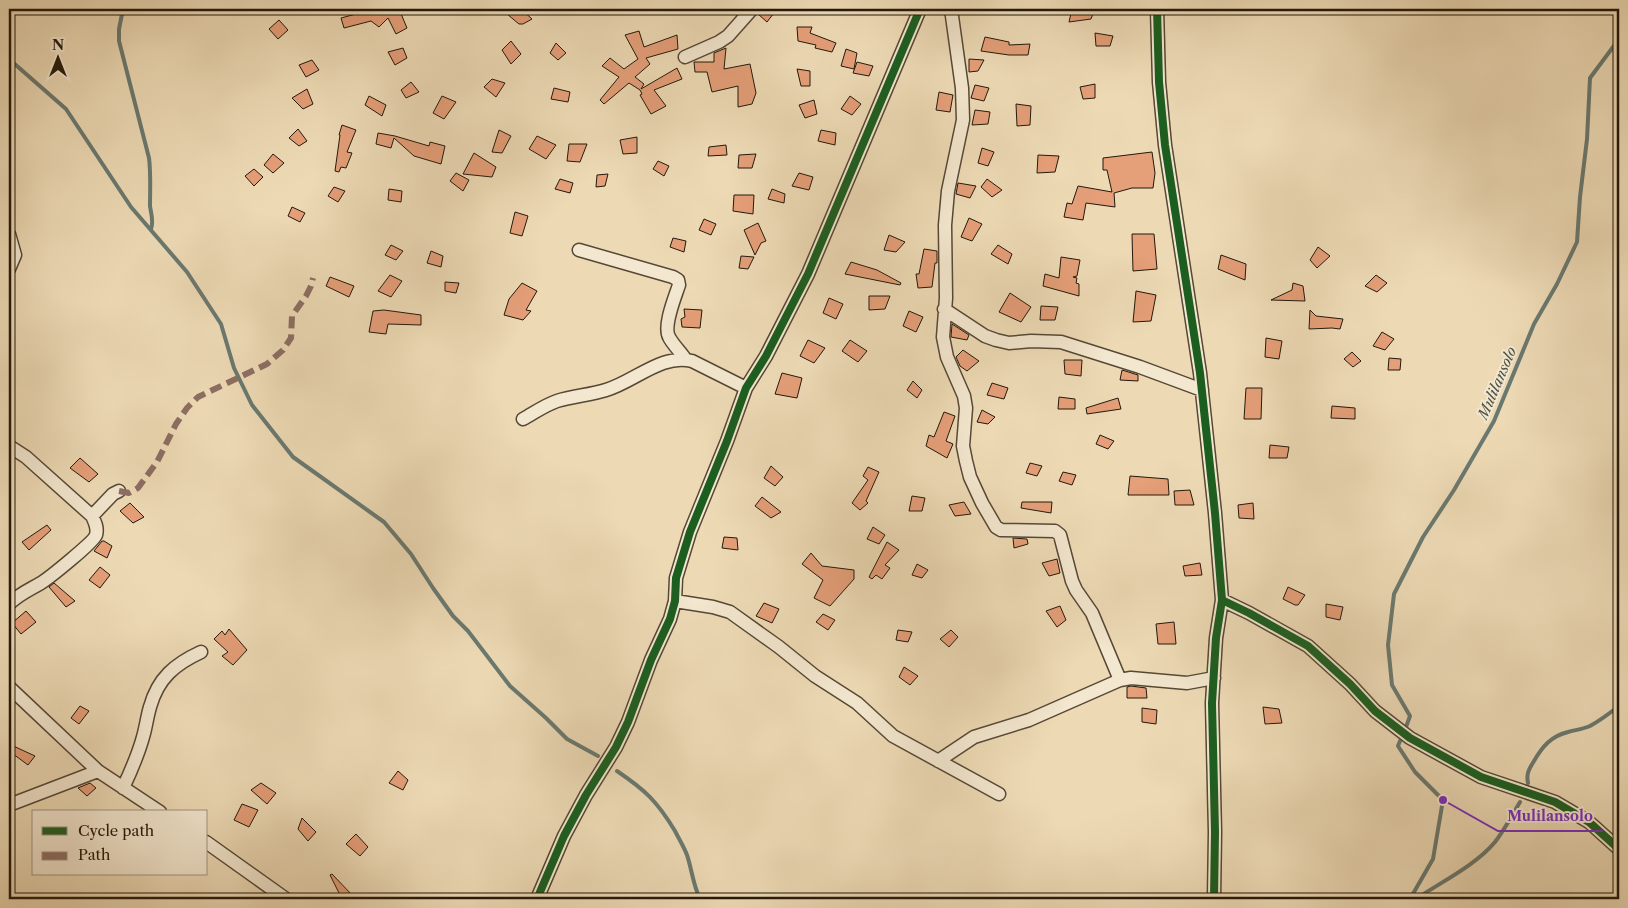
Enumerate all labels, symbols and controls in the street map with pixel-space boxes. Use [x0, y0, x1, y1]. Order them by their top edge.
north arrow [32, 32, 82, 82]
text: N [52, 36, 64, 54]
water label: Mulilansolo [1473, 344, 1520, 424]
callout: Mulilansolo [1498, 802, 1603, 831]
text: Mulilansolo [1507, 807, 1593, 825]
legend [32, 810, 208, 876]
text: Cycle path [78, 821, 155, 840]
text: Path [78, 845, 111, 864]

